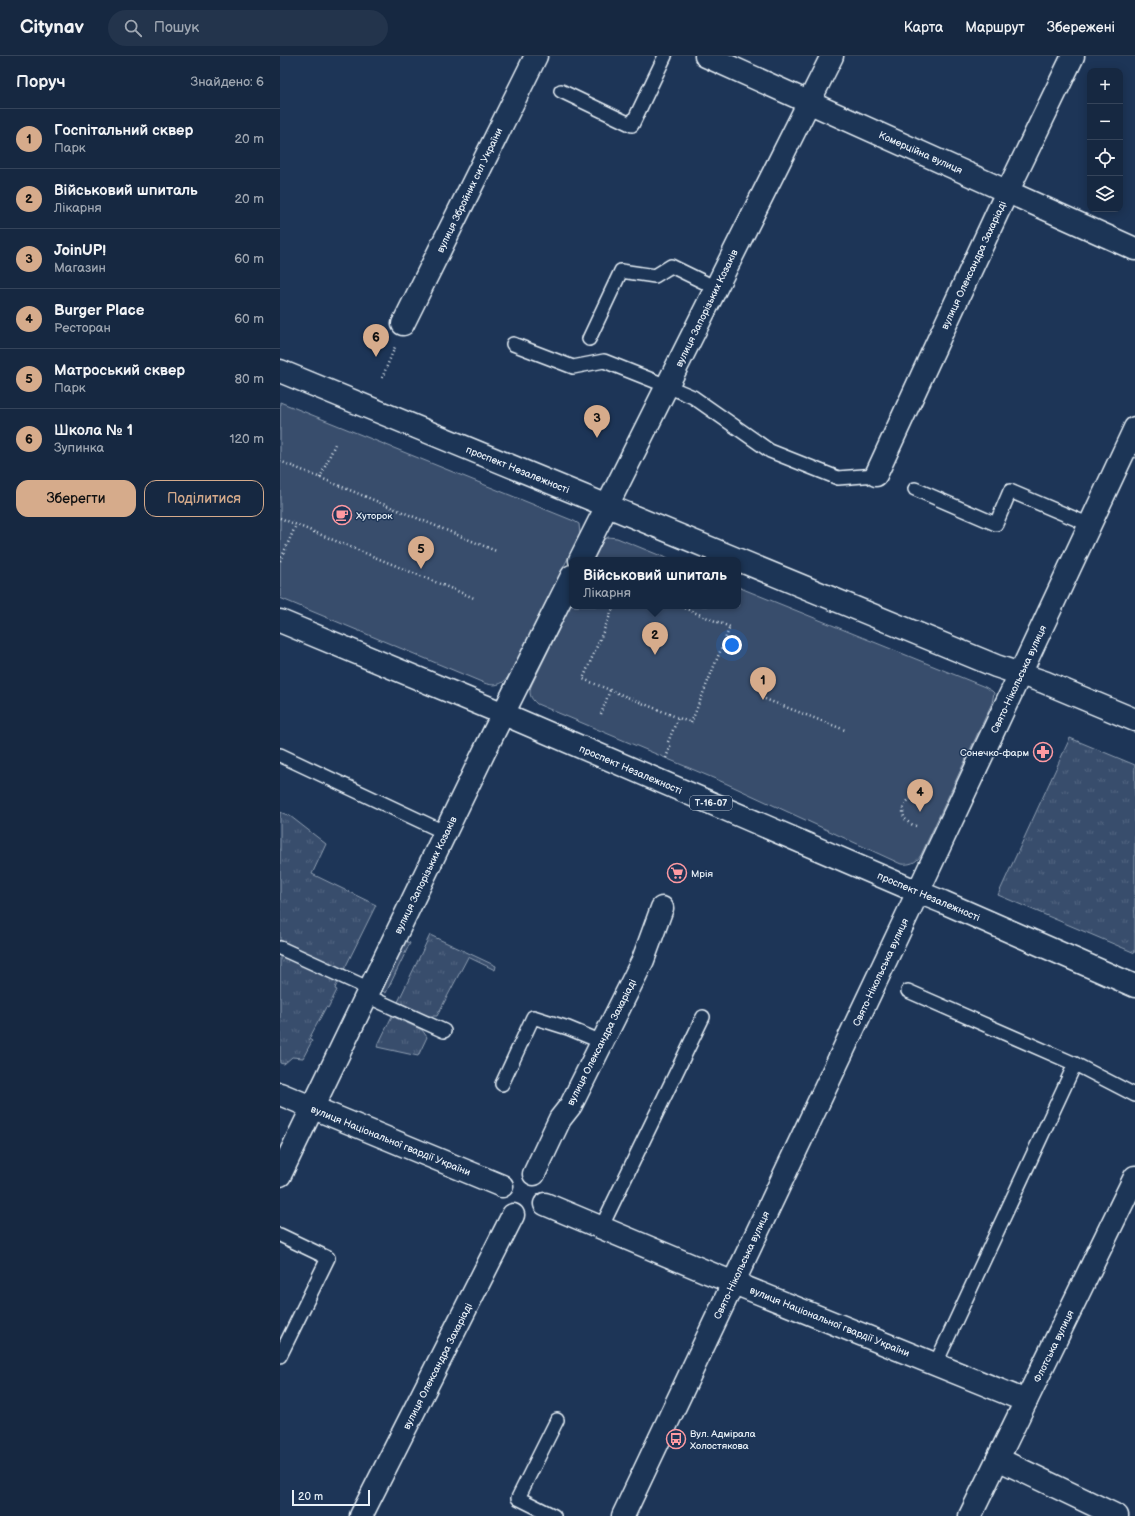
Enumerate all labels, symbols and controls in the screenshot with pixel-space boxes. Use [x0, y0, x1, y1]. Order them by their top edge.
search box [108, 10, 388, 46]
text: Citynav [20, 16, 84, 39]
icon: search [122, 17, 144, 39]
text: Пошук [154, 18, 199, 37]
text: Карта [904, 19, 943, 36]
text: Маршрут [965, 19, 1025, 36]
text: Збережені [1047, 19, 1115, 36]
map controls [1087, 68, 1123, 212]
button: + [1087, 68, 1123, 104]
text: Поруч [16, 72, 66, 92]
text: Знайдено: 6 [191, 74, 264, 90]
button: − [1087, 104, 1123, 140]
text: Госпітальний сквер [54, 121, 193, 140]
street label: вулиця Збройних сил України [434, 126, 505, 255]
street label: Комерційна вулиця [877, 129, 965, 177]
text: 1 [26, 131, 32, 147]
text: 20 m [234, 131, 264, 147]
text: Парк [54, 140, 86, 156]
button: locate [1087, 140, 1123, 176]
button: layers [1087, 176, 1123, 212]
text: Військовий шпиталь [54, 181, 198, 200]
text: 2 [25, 191, 33, 207]
text: 20 m [234, 191, 264, 207]
street label: вулиця Олександра Захаріаді [939, 199, 1009, 332]
text: Лікарня [54, 200, 102, 216]
text: JoinUP! [54, 241, 106, 260]
street label: вулиця Запорізьких Козаків [673, 247, 741, 369]
text: 3 [25, 251, 33, 267]
text: 60 m [234, 251, 264, 267]
text: Магазин [54, 260, 106, 276]
text: Burger Place [54, 301, 144, 320]
text: 4 [25, 311, 33, 327]
text: 60 m [234, 311, 264, 327]
text: Ресторан [54, 320, 111, 336]
pin: 6 [363, 324, 389, 357]
text: Матроський сквер [54, 361, 185, 380]
text: 5 [25, 371, 33, 387]
text: 80 m [235, 371, 264, 387]
text: Парк [54, 380, 86, 396]
pin: 3 [584, 405, 610, 438]
text: Школа № 1 [54, 421, 133, 440]
text: 6 [25, 431, 33, 447]
text: 120 m [229, 431, 264, 447]
text: Зупинка [54, 440, 104, 456]
street label: проспект Незалежності [464, 444, 571, 496]
button: Зберегти [16, 480, 136, 517]
button: Поділитися [144, 480, 264, 517]
cafe icon: Хуторок [331, 504, 353, 526]
place label: Хуторок [356, 510, 393, 522]
pin: 5 [408, 536, 434, 569]
popup [569, 557, 741, 609]
text: Військовий шпиталь [583, 566, 727, 585]
text: Лікарня [583, 585, 631, 601]
pin: 2 [642, 622, 668, 655]
street label: Свято-Нікольська вулиця [989, 623, 1049, 735]
your location [722, 635, 742, 655]
pin: 1 [750, 667, 776, 700]
pharmacy icon: Сонечко-фарм [1032, 741, 1054, 763]
street label: проспект Незалежності [577, 743, 684, 797]
place label: Сонечко-фарм [960, 747, 1029, 759]
pin: 4 [907, 779, 933, 812]
road number: Т-16-07 [690, 796, 732, 810]
street label: вулиця Запорізьких Козаків [392, 814, 460, 936]
supermarket icon: Мрія [666, 862, 688, 884]
place label: Мрія [691, 868, 713, 880]
street label: проспект Незалежності [875, 870, 982, 924]
street label: Свято-Нікольська вулиця [851, 916, 911, 1028]
street label: вулиця Олександра Захаріаді [565, 977, 639, 1108]
street label: вулиця Національної гвардії України [309, 1103, 472, 1179]
street label: Свято-Нікольська вулиця [712, 1209, 772, 1321]
street label: вулиця Національної гвардії України [748, 1284, 911, 1360]
street label: вулиця Олександра Захаріаді [401, 1301, 475, 1432]
street label: Флотська вулиця [1031, 1308, 1077, 1385]
bus stop icon: Вул. Адмірала Холостякова [665, 1428, 687, 1450]
place label: Вул. Адмірала Холостякова [690, 1428, 756, 1452]
scale bar [292, 1488, 370, 1507]
text: 20 m [298, 1490, 323, 1503]

